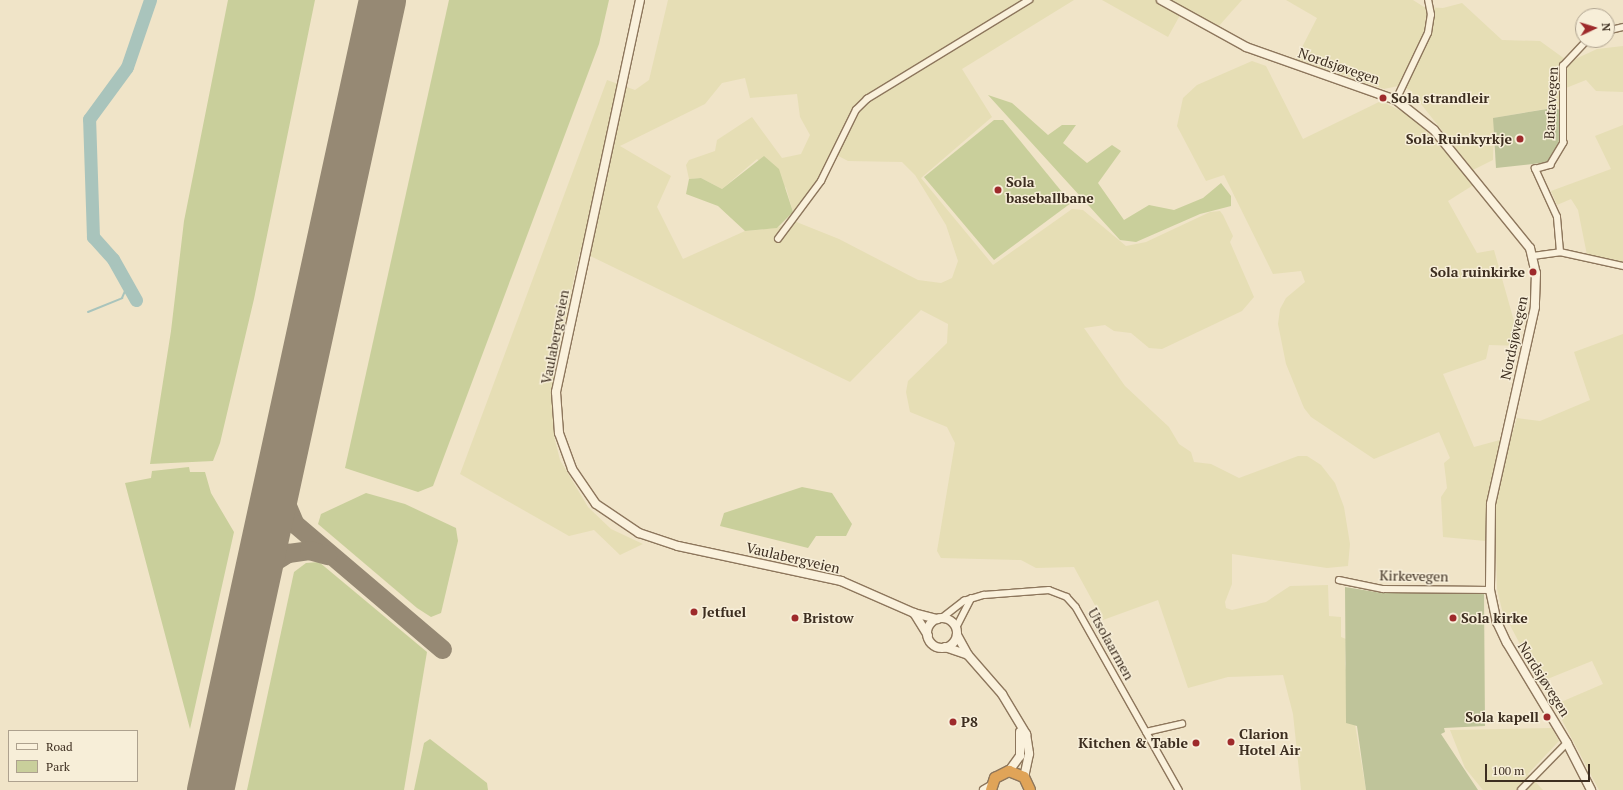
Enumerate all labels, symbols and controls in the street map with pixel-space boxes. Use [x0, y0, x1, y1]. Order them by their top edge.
north arrow [1575, 8, 1615, 48]
text: N [1599, 23, 1613, 32]
street label: Nordsjøvegen [1296, 44, 1382, 88]
street label: Bautavegen [1541, 66, 1561, 140]
place label: Sola strandleir [1391, 90, 1489, 106]
marker: Sola strandleir [1378, 93, 1388, 103]
place label: Sola Ruinkyrkje [1406, 131, 1512, 147]
marker: Sola Ruinkyrkje [1515, 134, 1525, 144]
place label: Sola baseballbane [1006, 174, 1094, 206]
marker: Sola baseballbane [993, 185, 1003, 195]
place label: Sola ruinkirke [1430, 264, 1525, 280]
marker: Sola ruinkirke [1528, 267, 1538, 277]
street label: Vaulabergveien [538, 288, 572, 386]
street label: Nordsjøvegen [1497, 295, 1531, 381]
street label: Vaulabergveien [744, 539, 842, 577]
street label: Kirkevegen [1379, 567, 1449, 585]
place label: Jetfuel [702, 604, 746, 620]
street label: Utsolaarmen [1084, 605, 1138, 683]
marker: Jetfuel [689, 607, 699, 617]
place label: Bristow [803, 610, 854, 626]
place label: Sola kirke [1461, 610, 1528, 626]
marker: Bristow [790, 613, 800, 623]
marker: Sola kirke [1448, 613, 1458, 623]
street label: Nordsjøvegen [1514, 638, 1574, 720]
place label: Sola kapell [1465, 709, 1539, 725]
marker: Sola kapell [1542, 712, 1552, 722]
place label: P8 [961, 714, 978, 730]
marker: P8 [948, 717, 958, 727]
place label: Clarion Hotel Air [1239, 726, 1300, 758]
legend [8, 730, 138, 782]
place label: Kitchen & Table [1078, 735, 1188, 751]
marker: Clarion Hotel Air [1226, 737, 1236, 747]
marker: Kitchen & Table [1191, 738, 1201, 748]
text: Road [46, 739, 73, 754]
scale bar [1487, 756, 1592, 782]
text: Park [46, 759, 70, 774]
text: 100 m [1492, 763, 1524, 778]

